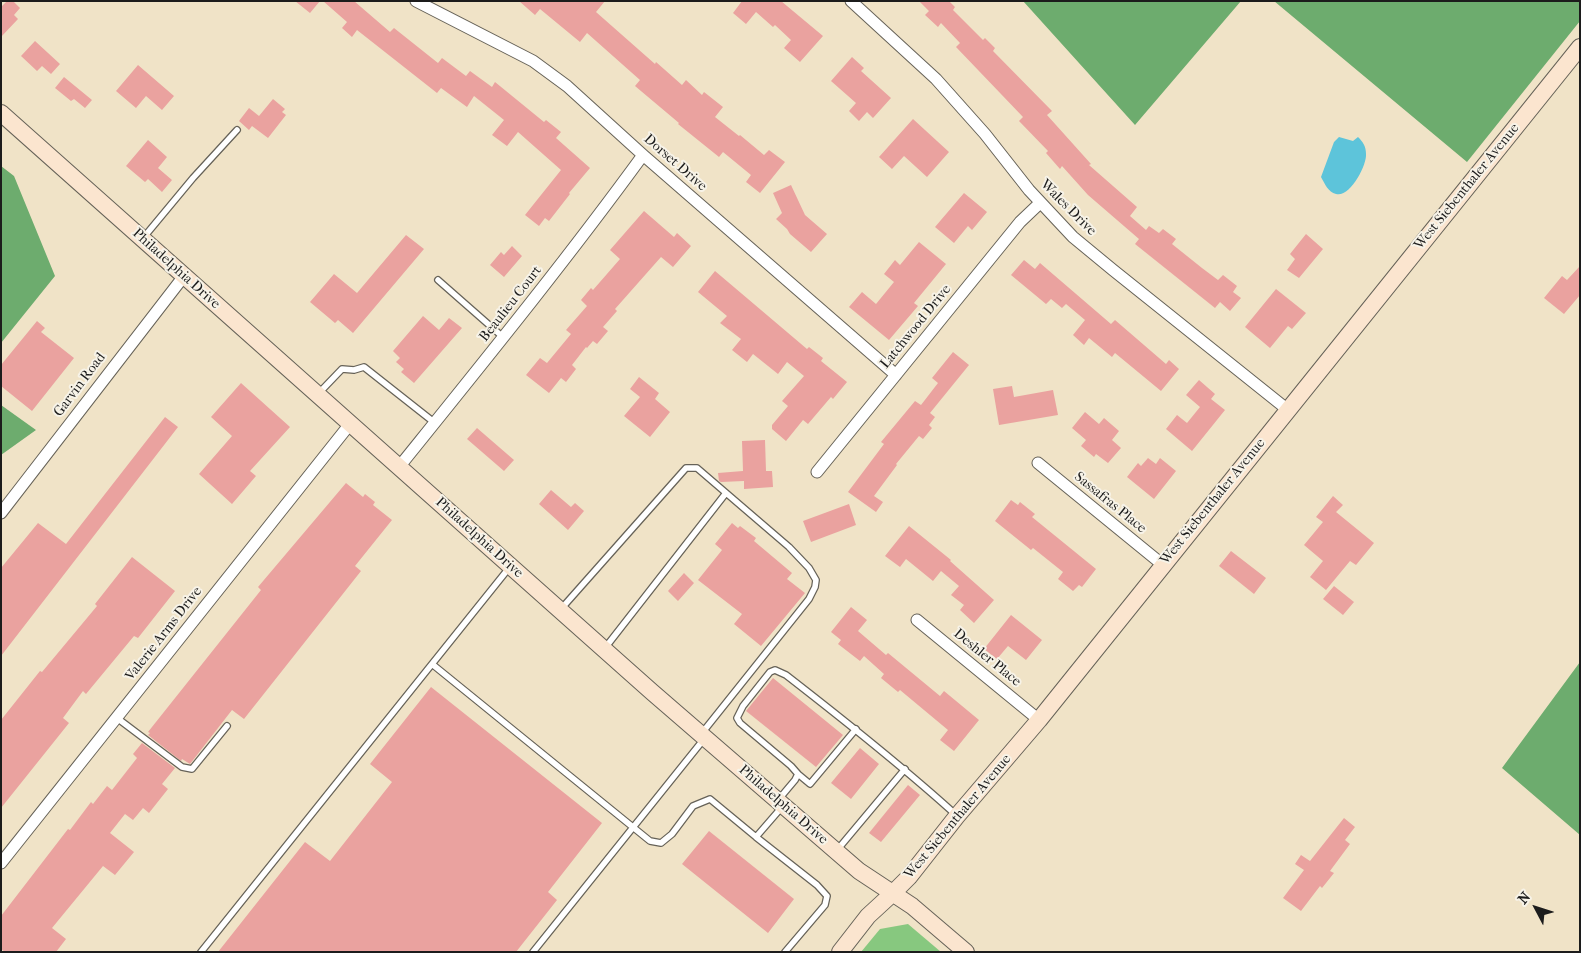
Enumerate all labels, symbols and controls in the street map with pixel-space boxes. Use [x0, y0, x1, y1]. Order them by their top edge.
street label: West Siebenthaler Avenue [1411, 121, 1523, 253]
street label: Dorset Drive [640, 131, 710, 195]
street label: Wales Drive [1036, 176, 1100, 240]
street label: Philadelphia Drive [129, 225, 223, 313]
street label: Beaulieu Court [476, 263, 546, 345]
street label: Latchwood Drive [877, 282, 955, 372]
street label: Garvin Road [50, 350, 110, 420]
street label: West Siebenthaler Avenue [1157, 436, 1269, 568]
street label: Sassafras Place [1071, 469, 1149, 537]
street label: Philadelphia Drive [432, 494, 526, 582]
street label: Valerie Arms Drive [122, 584, 206, 684]
street label: Deshler Place [950, 626, 1024, 690]
street label: West Siebenthaler Avenue [901, 751, 1015, 883]
street label: Philadelphia Drive [735, 762, 831, 848]
north arrow [1511, 883, 1561, 933]
text: N [1514, 889, 1534, 908]

